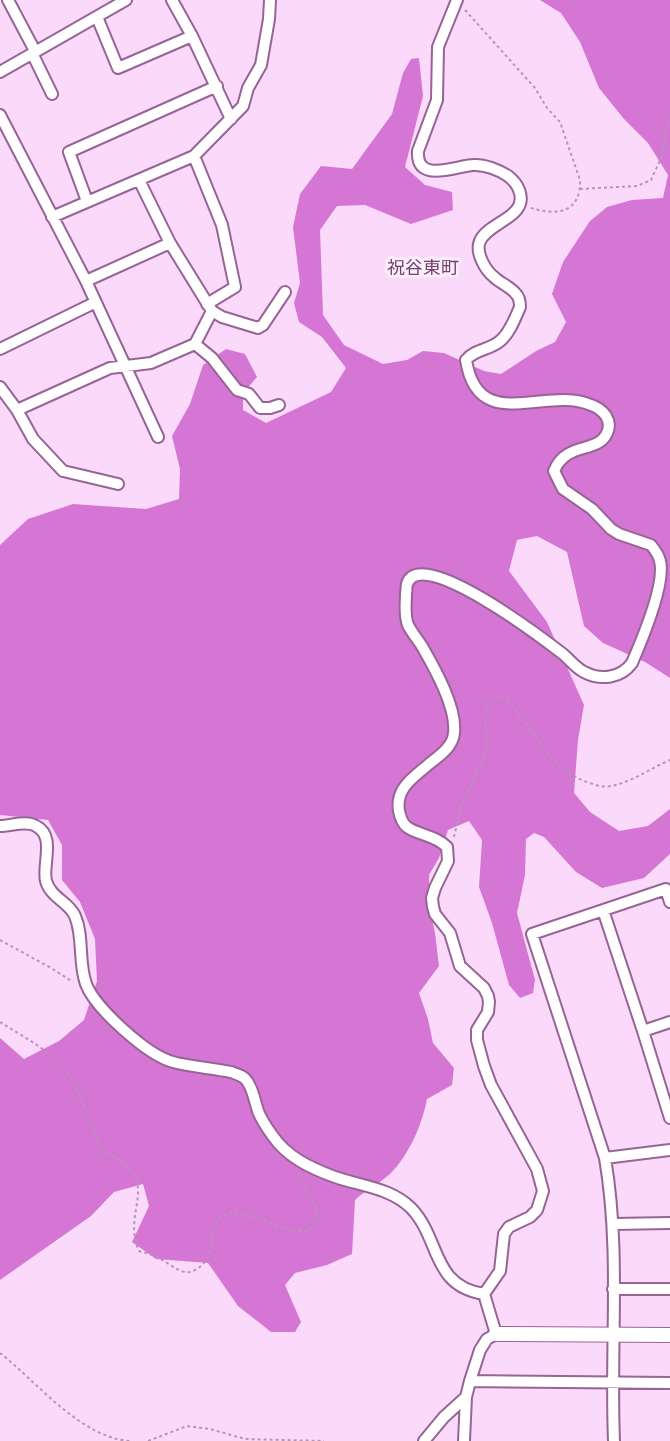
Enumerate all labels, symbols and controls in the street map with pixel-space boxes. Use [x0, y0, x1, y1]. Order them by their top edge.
district label: 祝谷東町 [387, 256, 459, 278]

